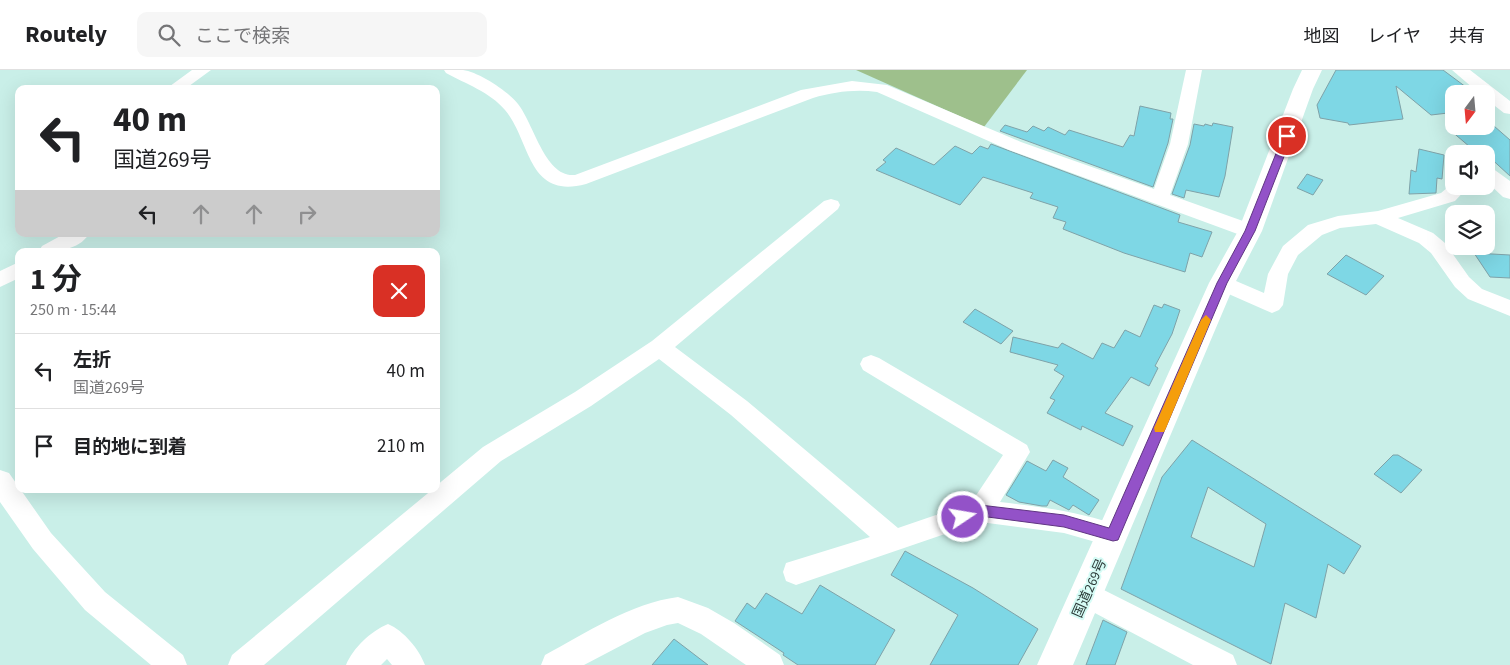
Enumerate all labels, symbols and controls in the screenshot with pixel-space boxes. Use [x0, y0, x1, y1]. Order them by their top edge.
search box [137, 12, 487, 57]
text: Routely [25, 17, 107, 52]
icon: search [155, 21, 183, 49]
text: ここで検索 [195, 23, 290, 50]
text: 地図 [1304, 24, 1340, 49]
text: レイヤ [1368, 24, 1421, 49]
text: 共有 [1449, 24, 1485, 49]
north arrow [1445, 85, 1495, 135]
map controls [1445, 85, 1495, 255]
text: 40 m [113, 95, 187, 145]
icon: left [30, 105, 95, 170]
pin [1266, 115, 1308, 157]
icon: arrive [1273, 122, 1301, 150]
text: 国道269号 [113, 144, 212, 176]
button: sound [1445, 145, 1495, 195]
icon: left [134, 200, 162, 228]
icon: ahead [187, 200, 215, 228]
icon: ahead [240, 200, 268, 228]
icon: right [293, 200, 321, 228]
button: layers [1445, 205, 1495, 255]
text: 1 分 [30, 258, 82, 301]
button: close [373, 265, 425, 317]
text: 250 m · 15:44 [30, 299, 117, 321]
text: 左折 [73, 347, 111, 374]
icon: left [30, 357, 58, 385]
text: 40 m [387, 358, 425, 385]
text: 国道269号 [73, 377, 145, 399]
icon: arrive [30, 432, 58, 460]
text: 210 m [377, 433, 425, 460]
text: 目的地に到着 [73, 434, 187, 461]
position arrow [936, 490, 988, 542]
street label: 国道269号 [1068, 556, 1112, 621]

